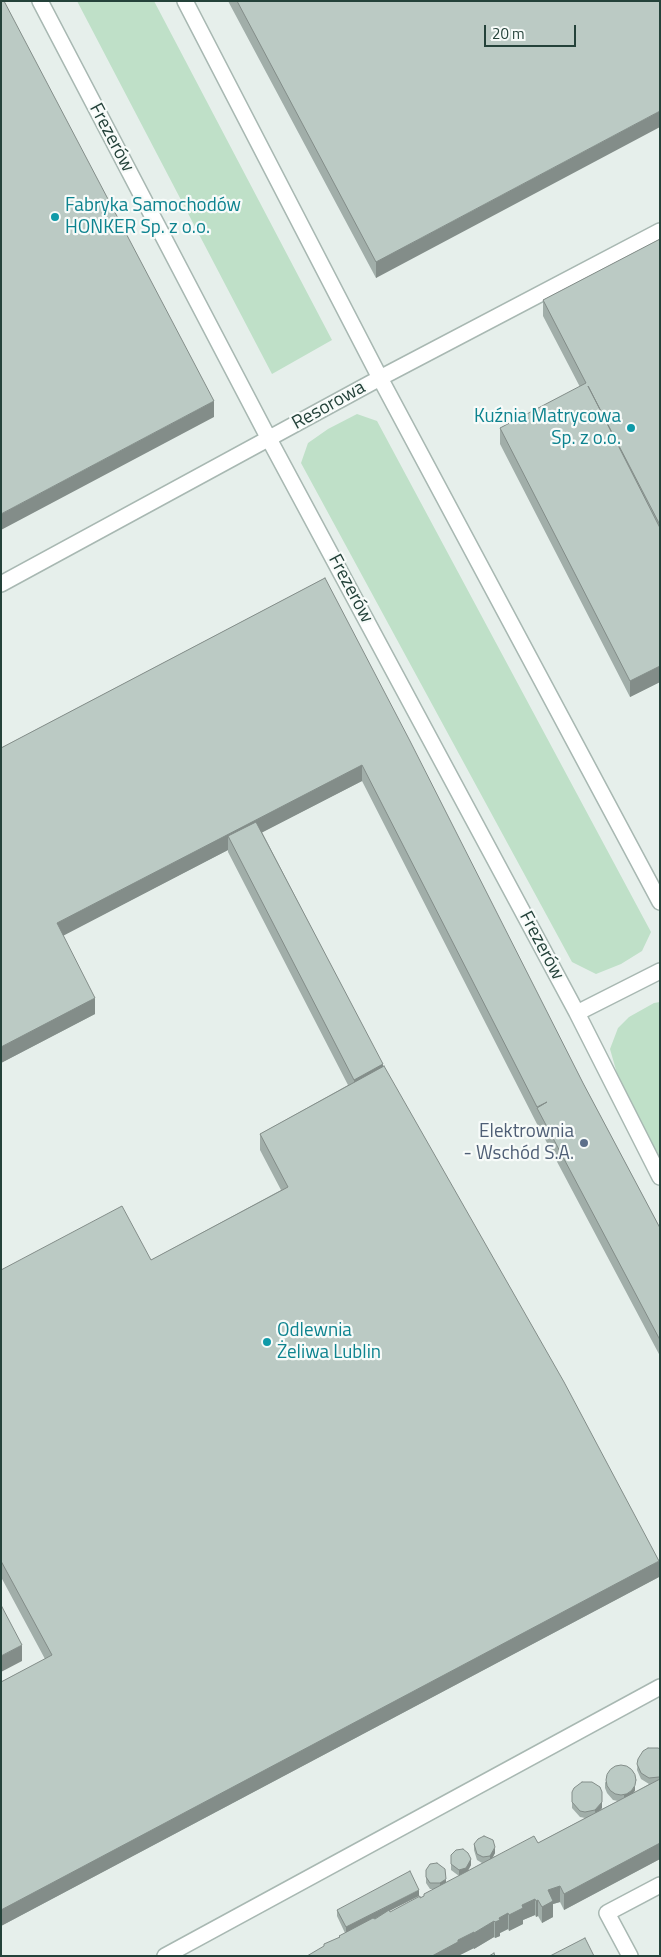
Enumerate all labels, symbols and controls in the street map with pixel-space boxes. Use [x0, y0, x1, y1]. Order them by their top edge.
scale bar [486, 15, 578, 47]
text: 20 m [492, 22, 525, 45]
street label: Frezerów [83, 100, 139, 176]
place label: Fabryka Samochodów HONKER Sp. z o.o. [65, 195, 241, 239]
marker: Fabryka Samochodów HONKER Sp. z o.o. [49, 211, 61, 223]
street label: Resorowa [288, 377, 370, 435]
place label: Kuźnia Matrycowa Sp. z o.o. [474, 406, 621, 450]
marker: Kuźnia Matrycowa Sp. z o.o. [625, 422, 637, 434]
street label: Frezerów [322, 551, 378, 627]
street label: Frezerów [513, 908, 569, 984]
place label: Elektrownia - Wschód S.A. [464, 1121, 574, 1165]
marker: Elektrownia - Wschód S.A. [578, 1137, 590, 1149]
place label: Odlewnia Żeliwa Lublin [277, 1320, 381, 1364]
marker: Odlewnia Żeliwa Lublin [261, 1336, 273, 1348]

